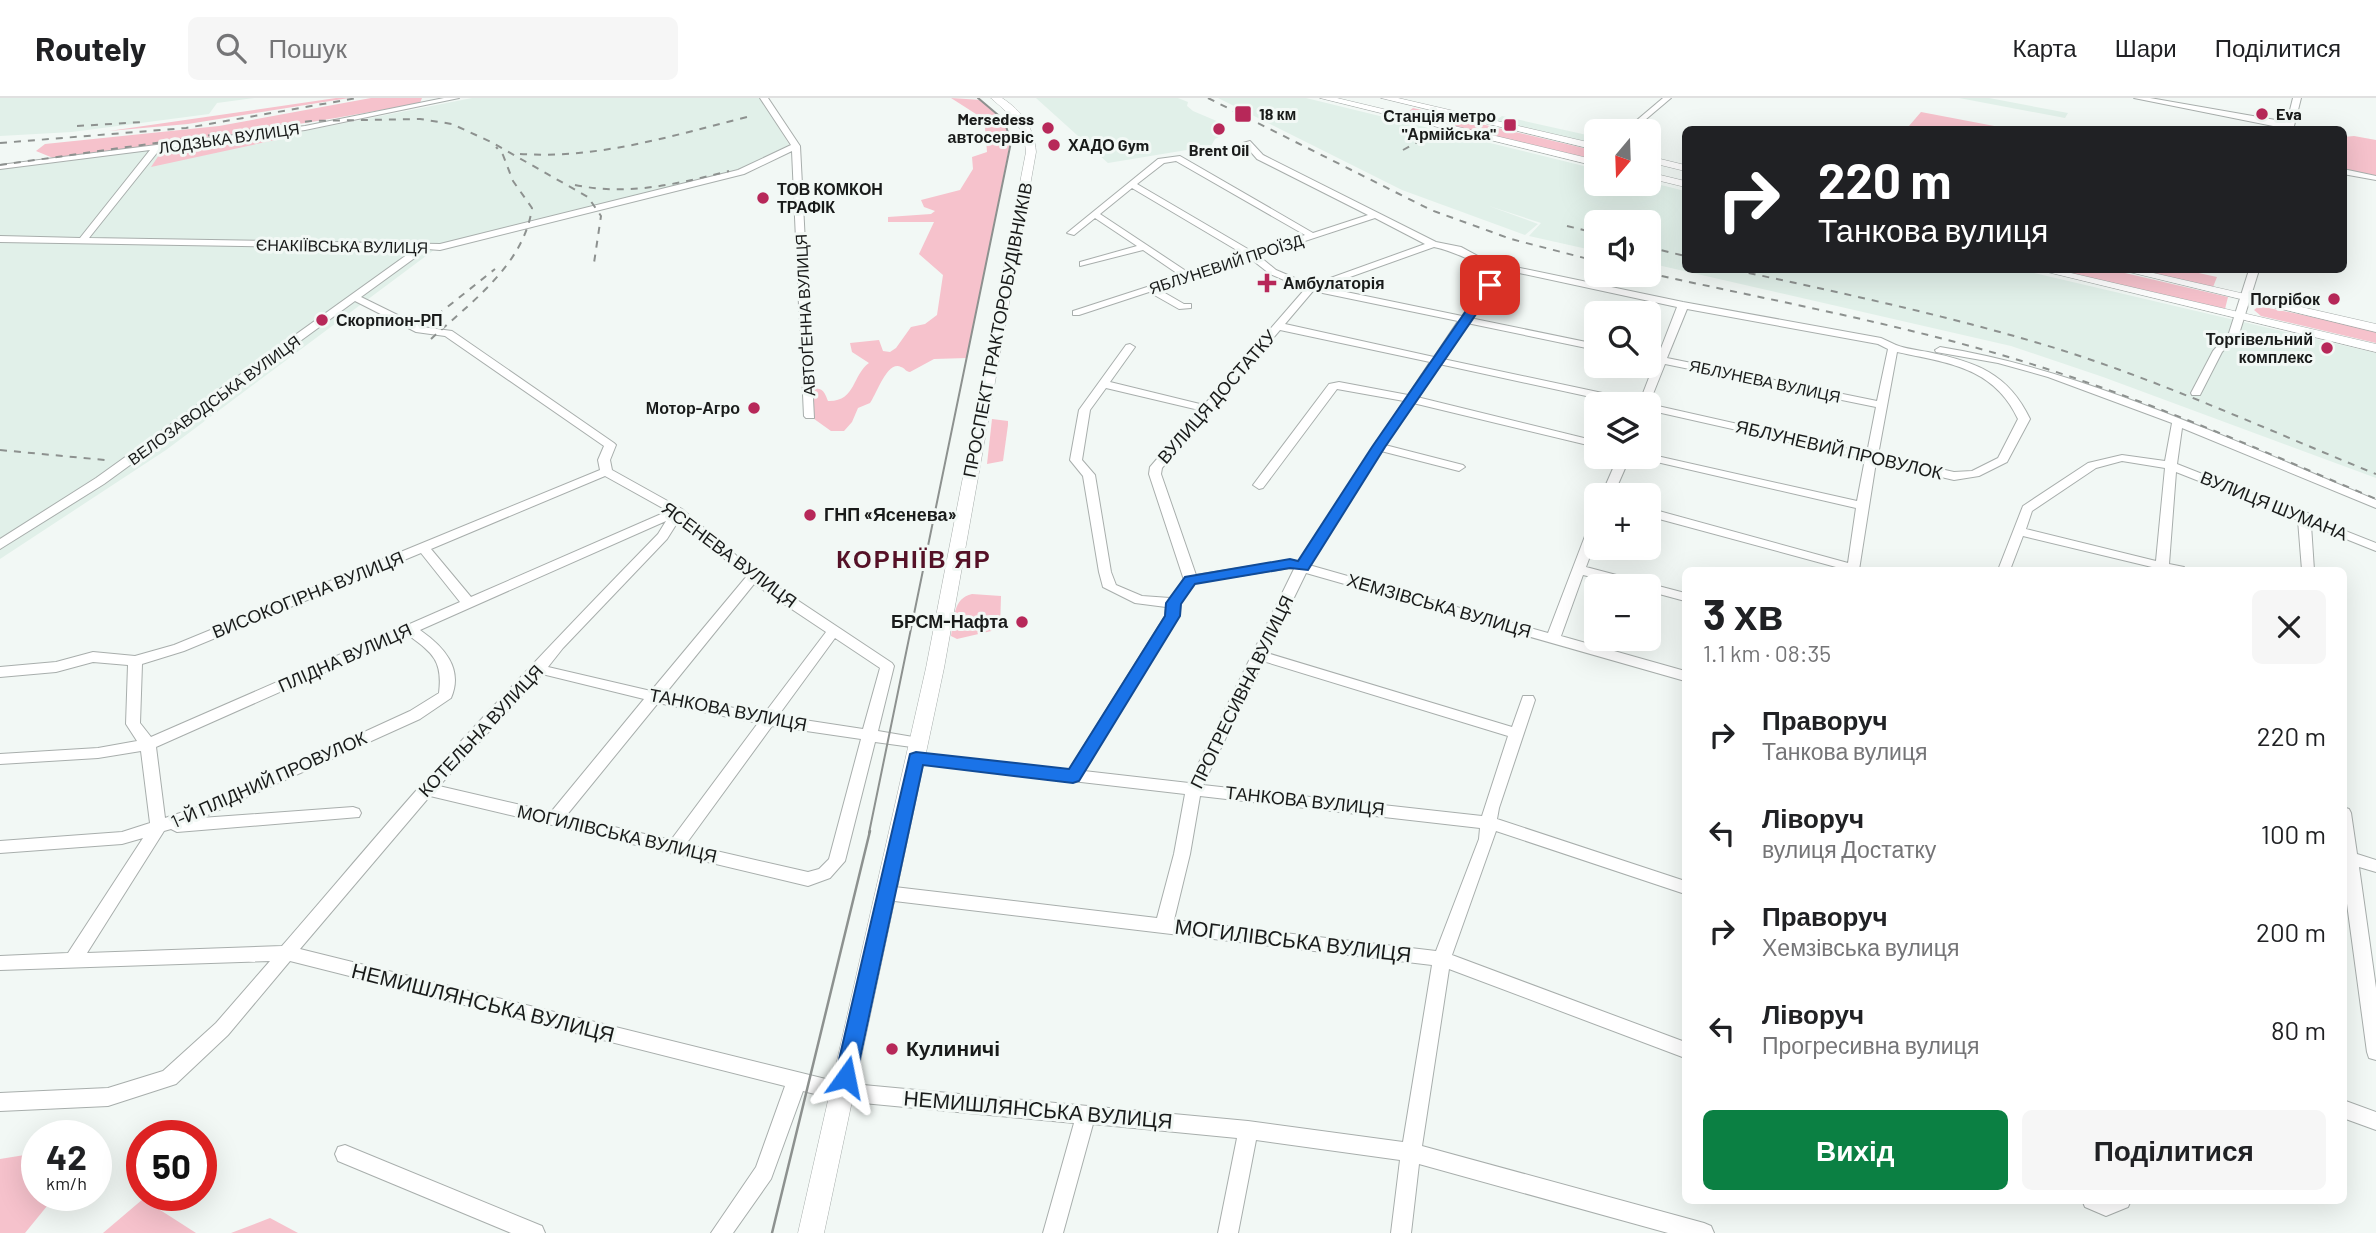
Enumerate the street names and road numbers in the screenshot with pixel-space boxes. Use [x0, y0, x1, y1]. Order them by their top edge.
street label: ЛОДЗЬКА ВУЛИЦЯ [157, 118, 301, 157]
street label: ПРОСПЕКТ ТРАКТОРОБУДІВНИКІВ [958, 180, 1036, 479]
street label: ЯБЛУНЕВИЙ ПРОЇЗД [1146, 230, 1306, 297]
street label: АВТОҐЕННА ВУЛИЦЯ [791, 233, 818, 397]
street label: ЄНАКІЇВСЬКА ВУЛИЦЯ [256, 234, 428, 257]
street label: ВУЛИЦЯ ДОСТАТКУ [1152, 325, 1281, 468]
street label: ВЕЛОЗАВОДСЬКА ВУЛИЦЯ [124, 331, 303, 468]
street label: ЯБЛУНЕВА ВУЛИЦЯ [1688, 355, 1842, 406]
street label: ЯБЛУНЕВИЙ ПРОВУЛОК [1734, 415, 1945, 484]
street label: ВУЛИЦЯ ШУМАНА [2198, 465, 2351, 545]
street label: ЯСЕНЕВА ВУЛИЦЯ [658, 496, 801, 612]
street label: ВИСОКОГІРНА ВУЛИЦЯ [209, 546, 407, 643]
street label: ХЕМЗІВСЬКА ВУЛИЦЯ [1345, 568, 1534, 642]
street label: ПРОГРЕСИВНА ВУЛИЦЯ [1185, 591, 1297, 792]
street label: ПЛІДНА ВУЛИЦЯ [274, 618, 415, 696]
street label: КОТЕЛЬНА ВУЛИЦЯ [413, 660, 547, 801]
street label: ТАНКОВА ВУЛИЦЯ [648, 683, 809, 735]
street label: 1-Й ПЛІДНИЙ ПРОВУЛОК [168, 726, 370, 832]
street label: ТАНКОВА ВУЛИЦЯ [1224, 781, 1386, 819]
street label: МОГИЛІВСЬКА ВУЛИЦЯ [515, 799, 719, 867]
street label: МОГИЛІВСЬКА ВУЛИЦЯ [1173, 913, 1413, 966]
street label: НЕМИШЛЯНСЬКА ВУЛИЦЯ [349, 957, 617, 1046]
street label: НЕМИШЛЯНСЬКА ВУЛИЦЯ [903, 1084, 1174, 1133]

